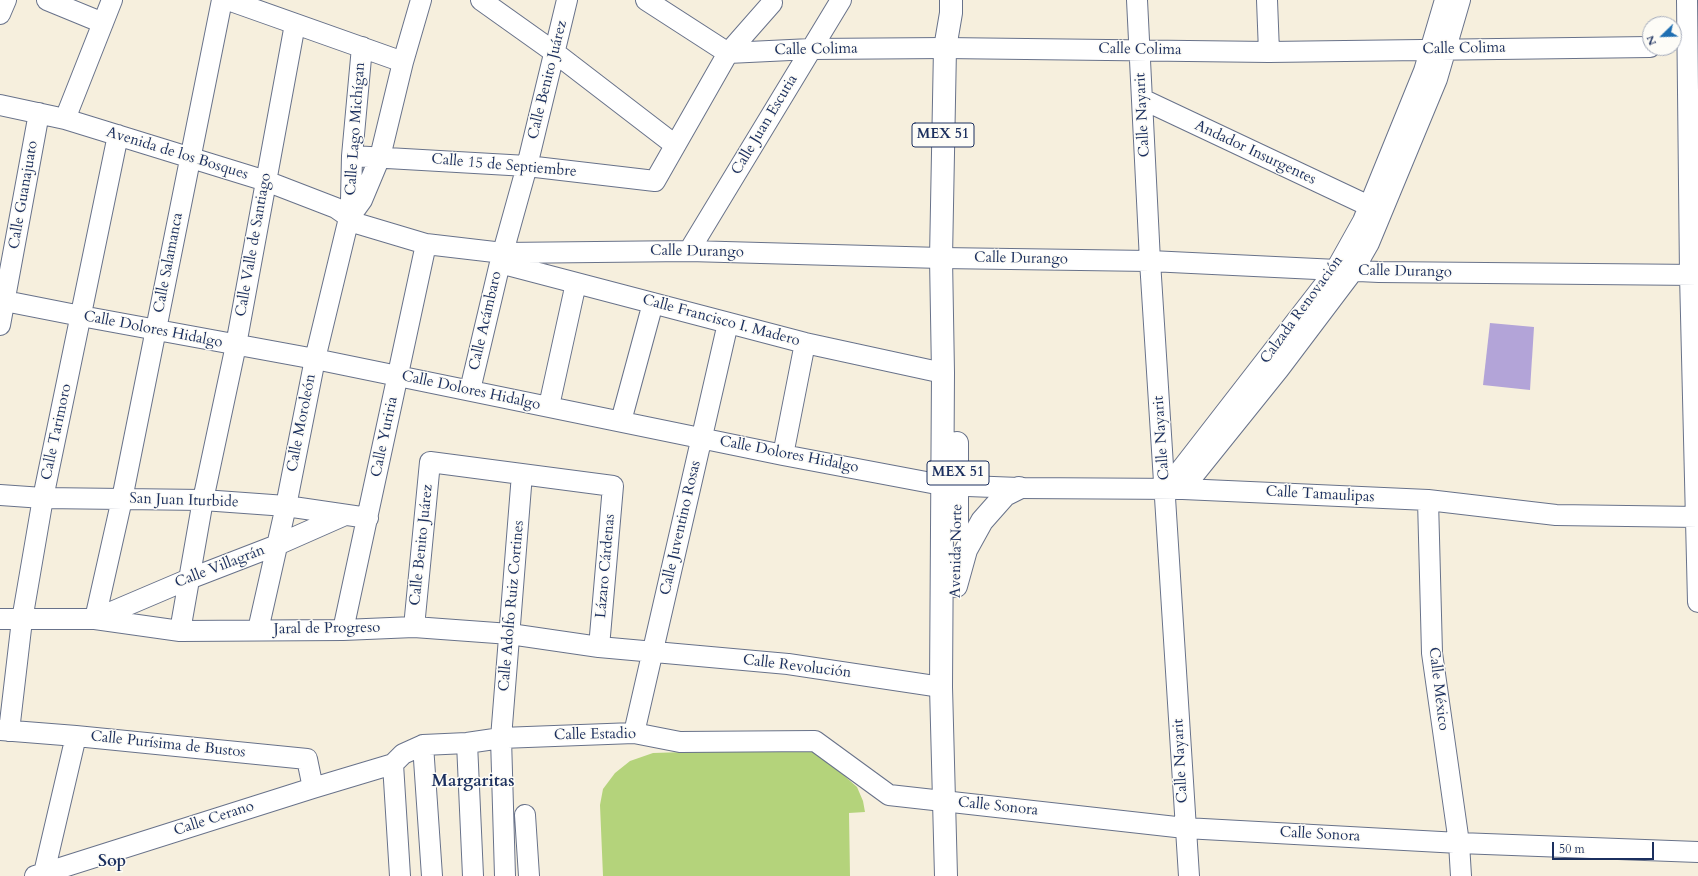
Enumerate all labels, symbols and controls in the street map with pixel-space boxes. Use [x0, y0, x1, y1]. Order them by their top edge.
north arrow [1642, 16, 1682, 56]
street label: Calle Benito Juárez [525, 19, 571, 141]
text: N [1643, 33, 1660, 48]
street label: Calle Colima [1422, 39, 1506, 59]
street label: Calle Colima [774, 40, 858, 60]
street label: Calle Colima [1098, 40, 1182, 60]
street label: Calle Lago Michígan [342, 62, 370, 196]
street label: Calle Juan Escutia [728, 72, 802, 178]
street label: Calle Nayarit [1132, 72, 1154, 158]
street label: Andador Insurgentes [1191, 117, 1319, 189]
road number: MEX 51 [912, 123, 974, 147]
street label: Avenida de los Bosques [104, 124, 250, 184]
street label: Calle Guanajuato [6, 139, 42, 251]
street label: Calle 15 de Septiembre [431, 151, 577, 181]
street label: Calle Valle de Santiago [232, 172, 276, 318]
street label: Calle Salamanca [150, 211, 188, 315]
street label: Calle Durango [650, 242, 744, 262]
street label: Calle Durango [974, 249, 1068, 269]
street label: Calzada Renovación [1257, 253, 1347, 367]
street label: Calle Durango [1358, 262, 1452, 282]
street label: Calle Acámbaro [466, 270, 506, 372]
street label: Calle Francisco I. Madero [640, 291, 802, 351]
street label: Calle Dolores Hidalgo [82, 308, 224, 352]
street label: Calle Dolores Hidalgo [400, 367, 542, 415]
street label: Calle Moroleón [284, 372, 320, 474]
street label: Calle Tarimoro [38, 382, 76, 482]
street label: Calle Yuriria [368, 395, 402, 479]
street label: Calle Nayarit [1150, 395, 1174, 481]
street label: Calle Dolores Hidalgo [718, 433, 860, 477]
street label: Calle Juventino Rosas [657, 459, 705, 597]
road number: MEX 51 [927, 461, 989, 485]
street label: Calle Benito Juárez [407, 483, 437, 607]
street label: Calle Tamaulipas [1265, 483, 1375, 507]
street label: San Juan Iturbide [129, 490, 239, 512]
street label: Avenida Norte [947, 504, 967, 598]
street label: Lázaro Cárdenas [592, 513, 620, 619]
street label: Calle Adolfo Ruiz Cortines [496, 520, 528, 692]
street label: Calle Villagrán [173, 542, 267, 592]
street label: Jaral de Progreso [274, 619, 380, 639]
street label: Calle México [1424, 646, 1452, 732]
street label: Calle Revolución [742, 651, 852, 683]
street label: Calle Nayarit [1170, 718, 1192, 804]
street label: Calle Estadio [554, 725, 636, 745]
street label: Calle Purísima de Bustos [90, 728, 246, 762]
district label: Margaritas [431, 772, 515, 792]
street label: Calle Sonora [957, 794, 1039, 820]
street label: Calle Cerano [172, 798, 256, 840]
street label: Calle Sonora [1279, 824, 1361, 846]
scale bar [1554, 834, 1656, 860]
text: 50 m [1559, 841, 1585, 857]
district label: Sop [98, 852, 126, 872]

